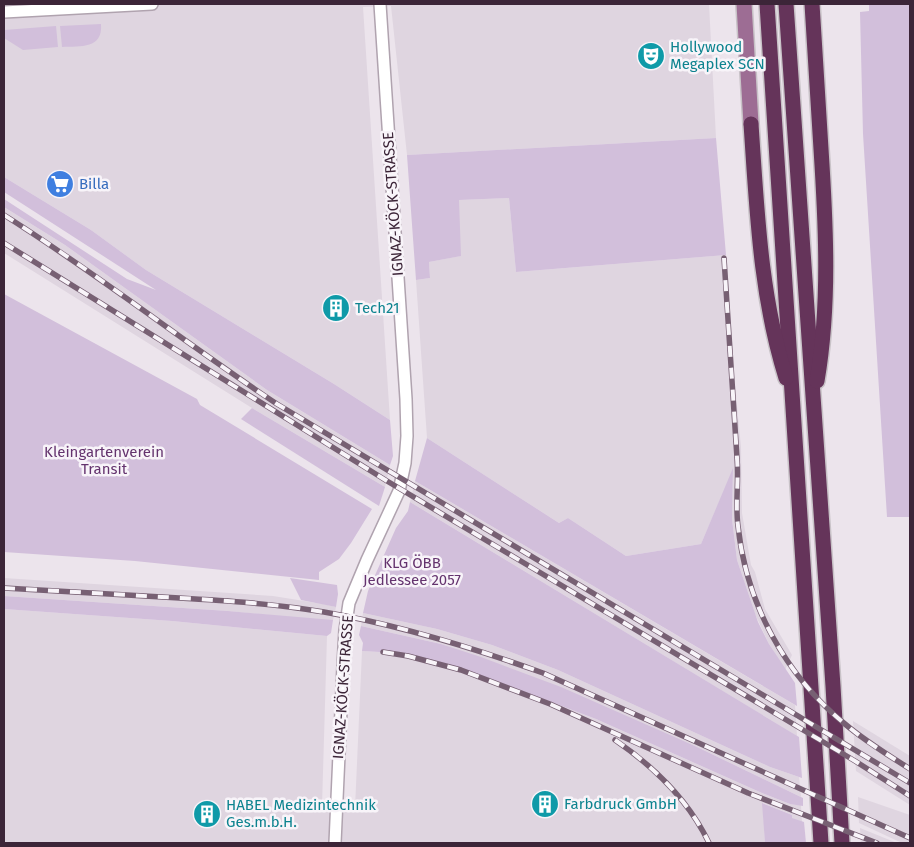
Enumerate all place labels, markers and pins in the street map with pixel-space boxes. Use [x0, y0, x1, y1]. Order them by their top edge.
place label: Hollywood Megaplex SCN [670, 38, 765, 73]
theatre icon: Hollywood Megaplex SCN [636, 41, 666, 71]
supermarket icon: Billa [45, 169, 75, 199]
place label: Billa [79, 175, 109, 193]
building icon: Tech21 [321, 293, 351, 323]
place label: Tech21 [355, 299, 400, 317]
building icon: Farbdruck GmbH [530, 789, 560, 819]
place label: Farbdruck GmbH [564, 795, 677, 813]
place label: HABEL Medizintechnik Ges.m.b.H. [226, 796, 376, 831]
building icon: HABEL Medizintechnik Ges.m.b.H. [192, 799, 222, 829]

